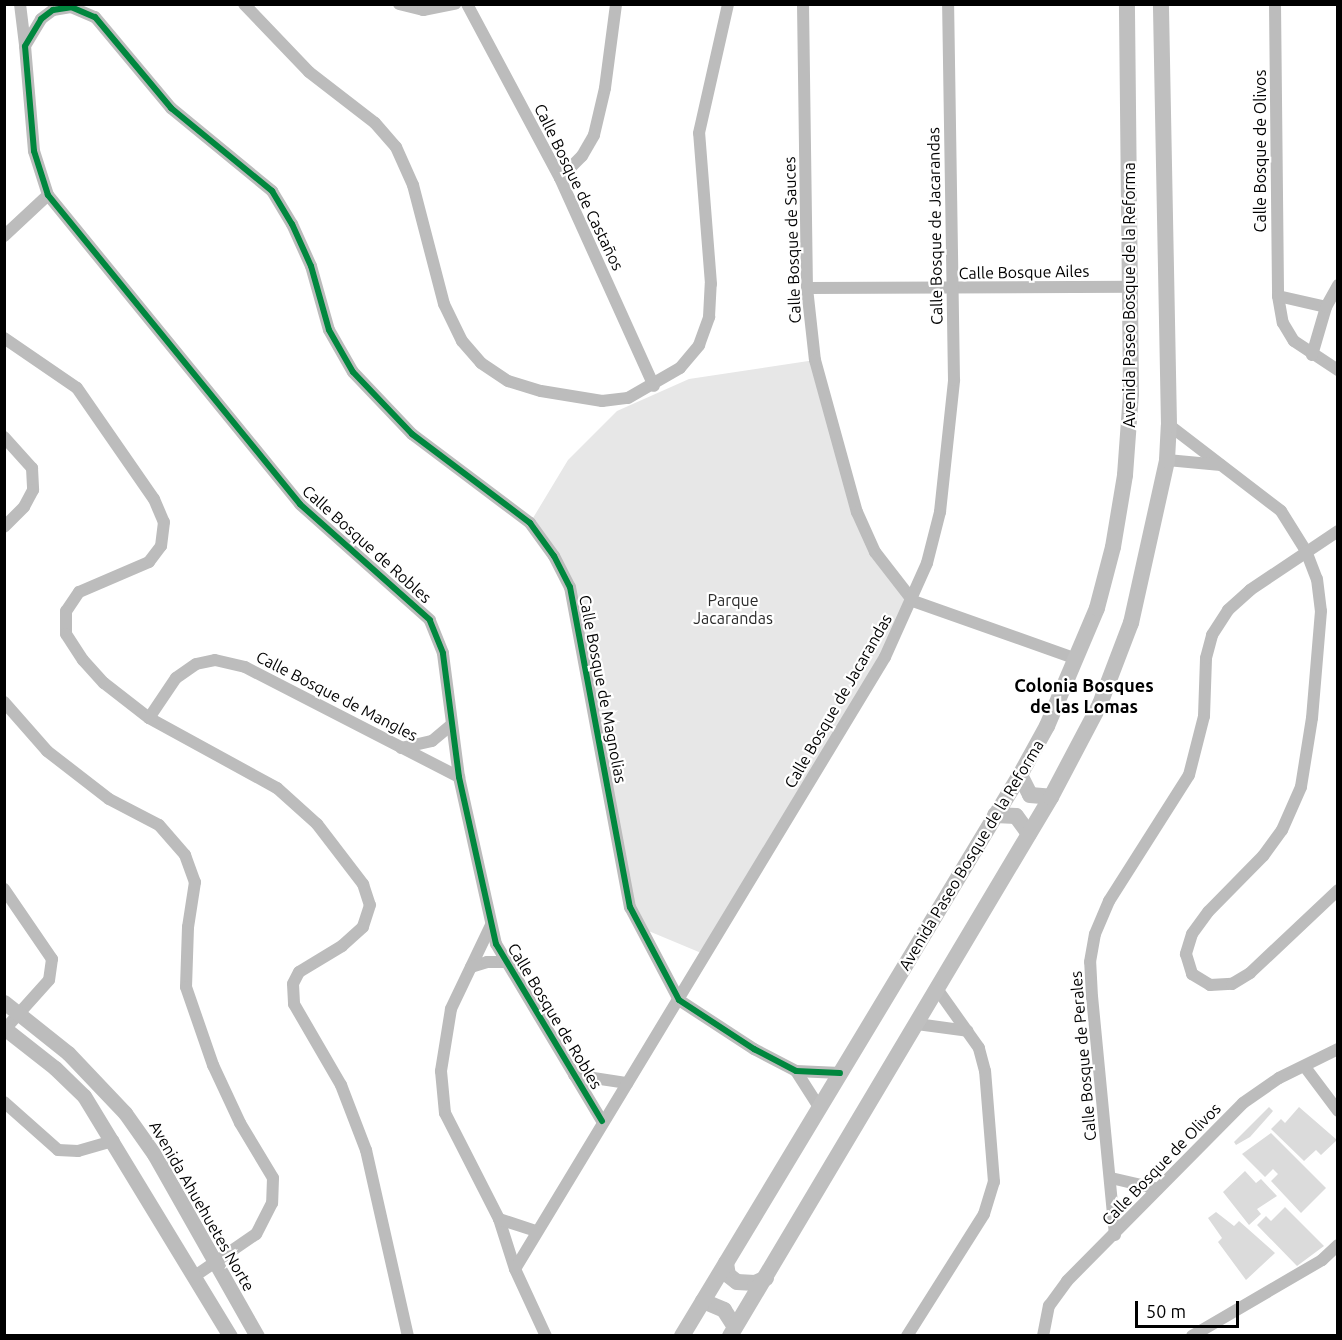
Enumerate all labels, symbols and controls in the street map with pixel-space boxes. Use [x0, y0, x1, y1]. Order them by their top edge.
street label: Calle Bosque de Olivos [1250, 70, 1270, 232]
street label: Calle Bosque de Castaños [530, 100, 628, 274]
street label: Calle Bosque de Jacarandas [924, 127, 946, 325]
street label: Calle Bosque de Sauces [779, 156, 805, 324]
street label: Avenida Paseo Bosque de la Reforma [1119, 162, 1139, 428]
street label: Calle Bosque Ailes [959, 261, 1089, 283]
street label: Calle Bosque de Robles [299, 481, 435, 607]
park label: Parque Jacarandas [693, 590, 773, 628]
street label: Calle Bosque de Magnolias [575, 593, 631, 785]
street label: Calle Bosque de Jacarandas [780, 611, 896, 791]
street label: Calle Bosque de Mangles [253, 647, 421, 745]
district label: Colonia Bosques de las Lomas [1014, 675, 1154, 718]
street label: Avenida Paseo Bosque de la Reforma [894, 736, 1048, 974]
street label: Calle Bosque de Robles [504, 940, 606, 1092]
street label: Calle Bosque de Perales [1066, 970, 1100, 1142]
street label: Calle Bosque de Olivos [1098, 1099, 1224, 1229]
street label: Avenida Ahuehuetes Norte [145, 1117, 259, 1295]
scale bar [1138, 1289, 1242, 1327]
text: 50 m [1146, 1301, 1186, 1321]

